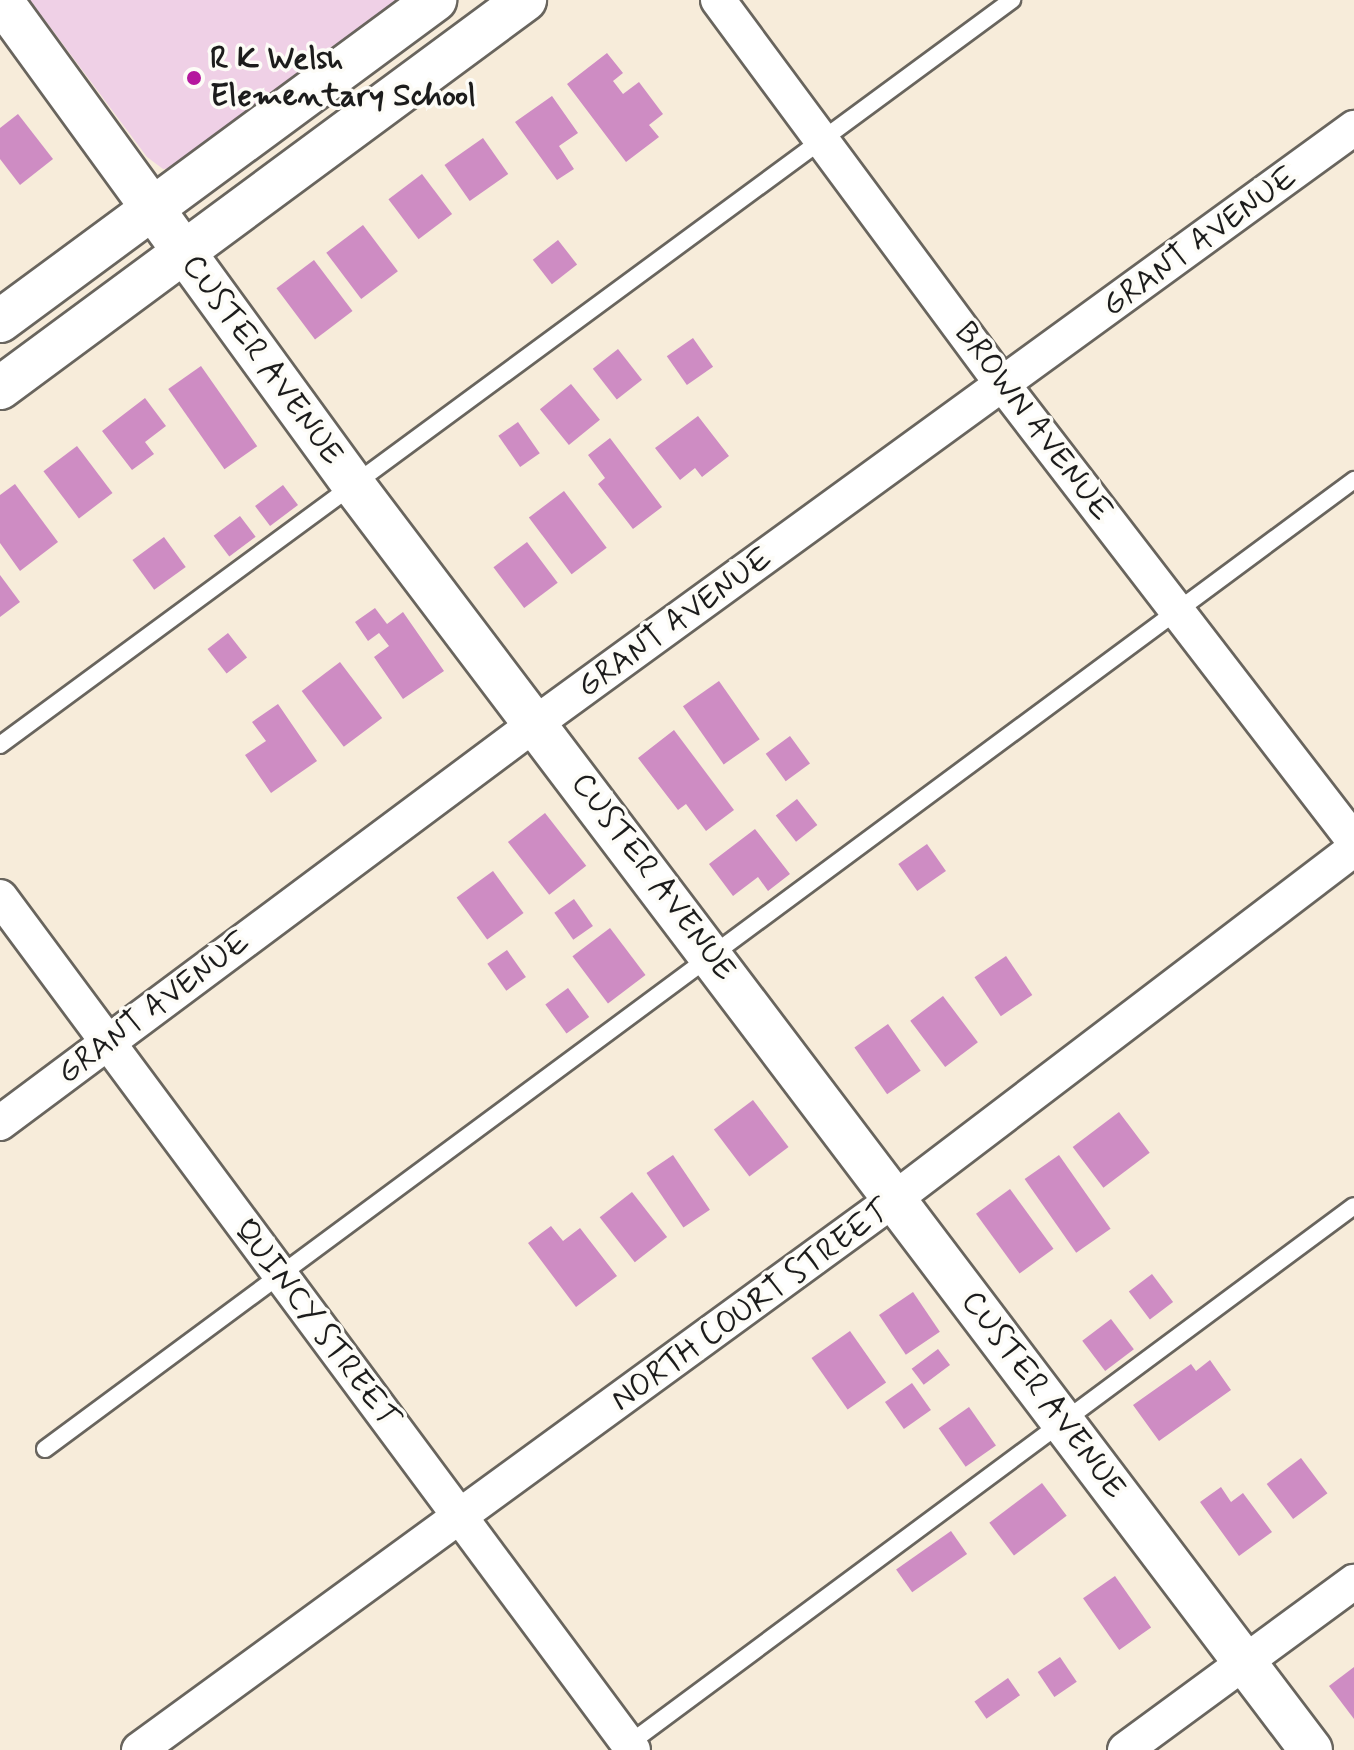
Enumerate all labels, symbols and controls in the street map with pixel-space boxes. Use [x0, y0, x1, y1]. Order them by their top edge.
place label: R K Welsh Elementary School [210, 41, 476, 116]
marker: R K Welsh Elementary School [185, 69, 203, 87]
street label: GRANT AVENUE [1095, 158, 1305, 326]
street label: CUSTER AVENUE [171, 245, 353, 475]
street label: BROWN AVENUE [945, 314, 1121, 530]
street label: GRANT AVENUE [570, 539, 780, 707]
street label: CUSTER AVENUE [561, 763, 745, 991]
street label: GRANT AVENUE [50, 923, 258, 1093]
street label: NORTH COURT STREET [602, 1190, 900, 1422]
street label: QUINCY STREET [224, 1211, 408, 1437]
street label: CUSTER AVENUE [951, 1281, 1135, 1509]

